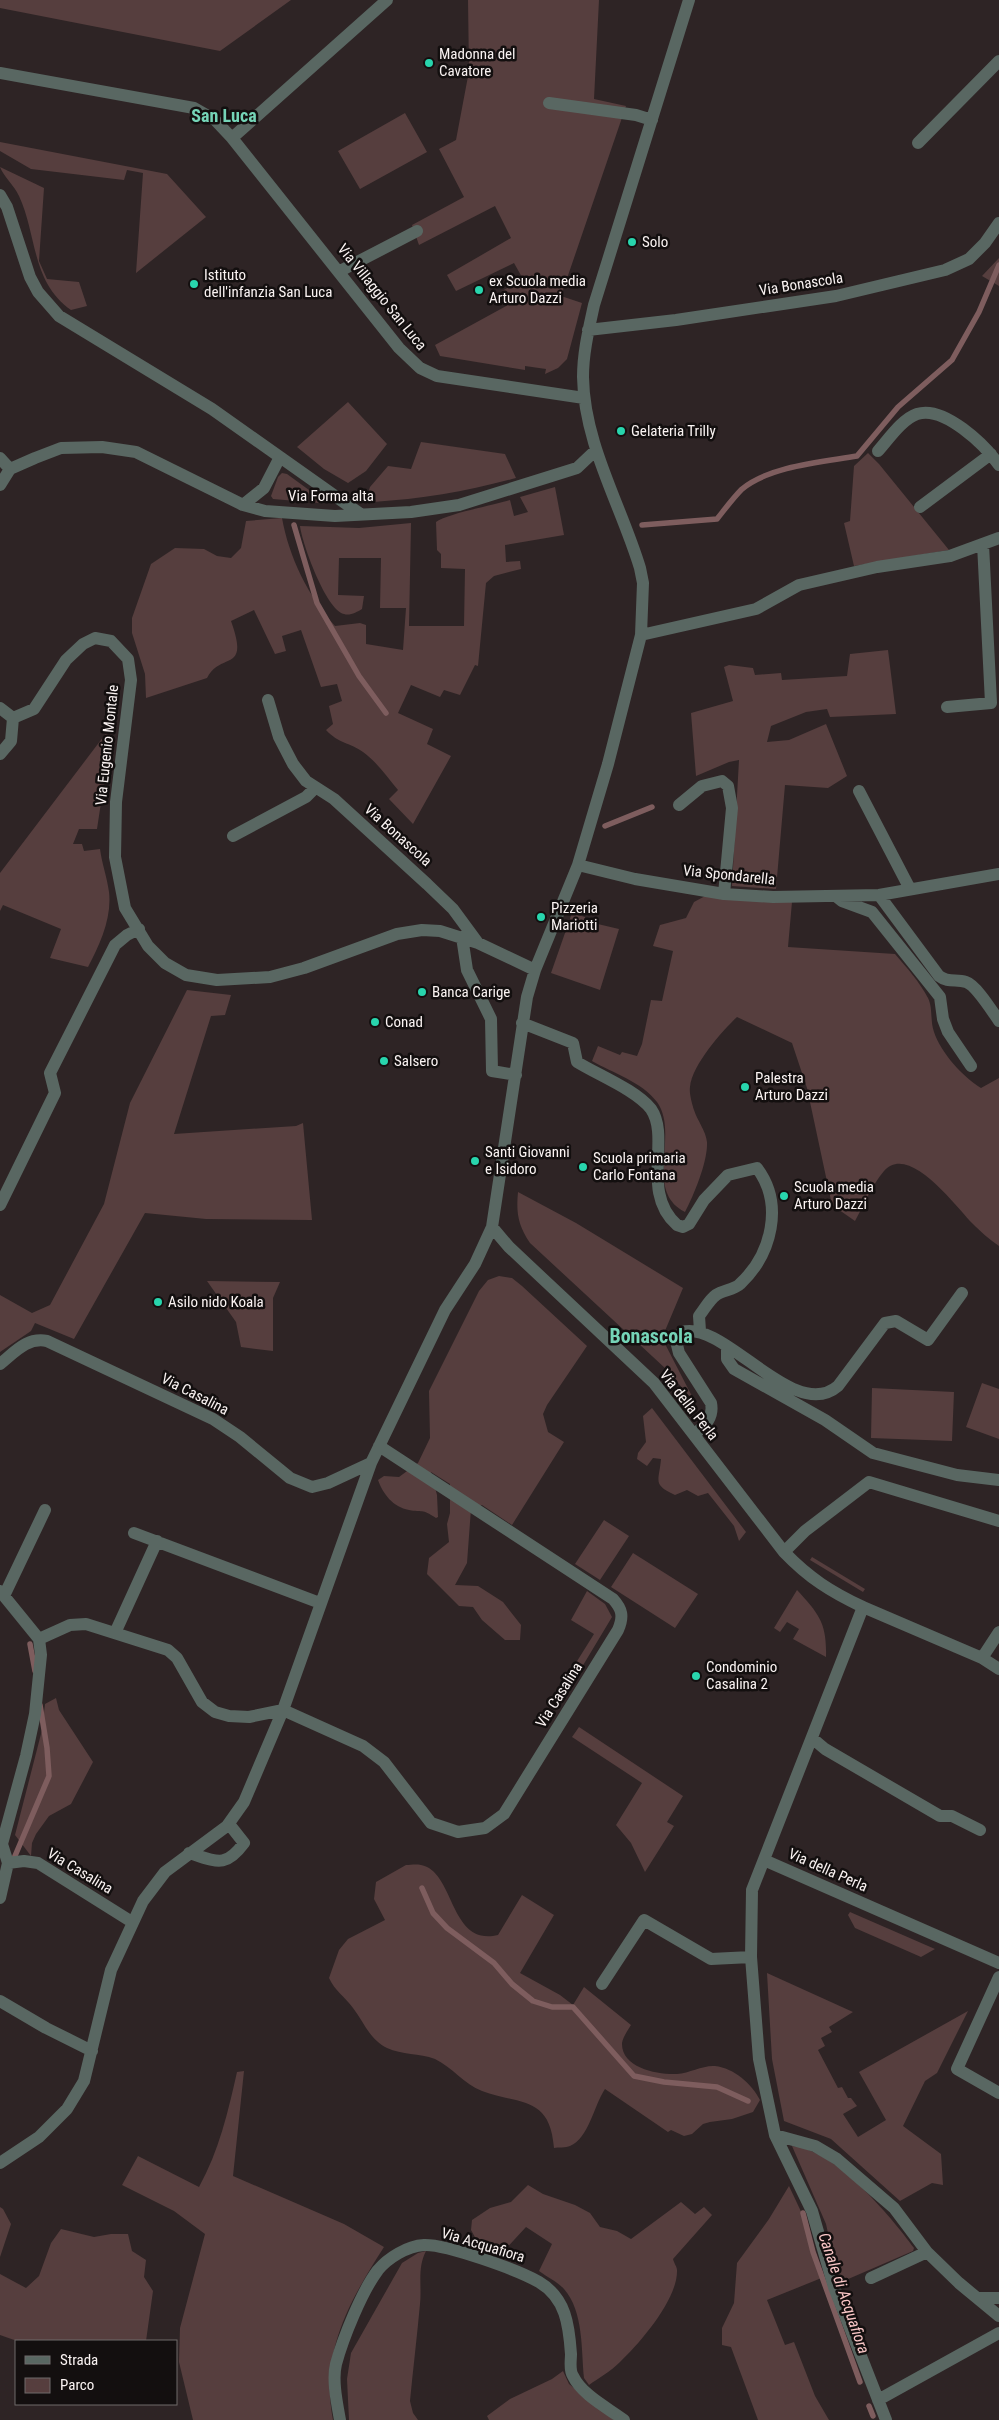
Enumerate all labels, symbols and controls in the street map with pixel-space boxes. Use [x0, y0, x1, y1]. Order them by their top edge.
place label: Madonna del Cavatore [439, 45, 516, 80]
marker: Madonna del Cavatore [423, 57, 435, 69]
district label: San Luca [191, 105, 257, 126]
place label: Solo [642, 233, 668, 251]
marker: Solo [626, 236, 638, 248]
street label: Via Villaggio San Luca [334, 240, 430, 354]
place label: Istituto dell'infanzia San Luca [204, 266, 332, 301]
street label: Via Bonascola [758, 268, 844, 300]
place label: ex Scuola media Arturo Dazzi [489, 272, 586, 307]
marker: Istituto dell'infanzia San Luca [188, 278, 200, 290]
marker: ex Scuola media Arturo Dazzi [473, 284, 485, 296]
place label: Gelateria Trilly [631, 422, 716, 440]
marker: Gelateria Trilly [615, 425, 627, 437]
street label: Via Forma alta [288, 487, 374, 505]
street label: Via Eugenio Montale [92, 684, 122, 806]
street label: Via Bonascola [361, 800, 435, 870]
street label: Via Spondarella [682, 861, 776, 889]
place label: Pizzeria Mariotti [551, 899, 598, 934]
marker: Pizzeria Mariotti [535, 911, 547, 923]
place label: Banca Carige [432, 983, 510, 1001]
marker: Banca Carige [416, 986, 428, 998]
place label: Conad [385, 1013, 423, 1031]
marker: Conad [369, 1016, 381, 1028]
place label: Salsero [394, 1052, 438, 1070]
marker: Salsero [378, 1055, 390, 1067]
place label: Palestra Arturo Dazzi [755, 1069, 828, 1104]
marker: Palestra Arturo Dazzi [739, 1081, 751, 1093]
place label: Santi Giovanni e Isidoro [485, 1143, 570, 1178]
place label: Scuola primaria Carlo Fontana [593, 1149, 686, 1184]
marker: Santi Giovanni e Isidoro [469, 1155, 481, 1167]
marker: Scuola primaria Carlo Fontana [577, 1161, 589, 1173]
place label: Scuola media Arturo Dazzi [794, 1178, 874, 1213]
marker: Scuola media Arturo Dazzi [778, 1190, 790, 1202]
place label: Asilo nido Koala [168, 1293, 264, 1311]
marker: Asilo nido Koala [152, 1296, 164, 1308]
district label: Bonascola [609, 1324, 693, 1348]
street label: Via della Perla [656, 1366, 722, 1444]
street label: Via Casalina [158, 1369, 232, 1419]
place label: Condominio Casalina 2 [706, 1658, 777, 1693]
street label: Via Casalina [532, 1659, 586, 1731]
marker: Condominio Casalina 2 [690, 1670, 702, 1682]
street label: Via Casalina [44, 1844, 116, 1898]
street label: Via della Perla [786, 1845, 870, 1895]
street label: Via Acquafiora [439, 2224, 527, 2266]
water label: Canale di Acquafiora [814, 2230, 874, 2356]
legend [15, 2340, 178, 2405]
text: Strada [60, 2351, 98, 2369]
text: Parco [60, 2376, 94, 2394]

